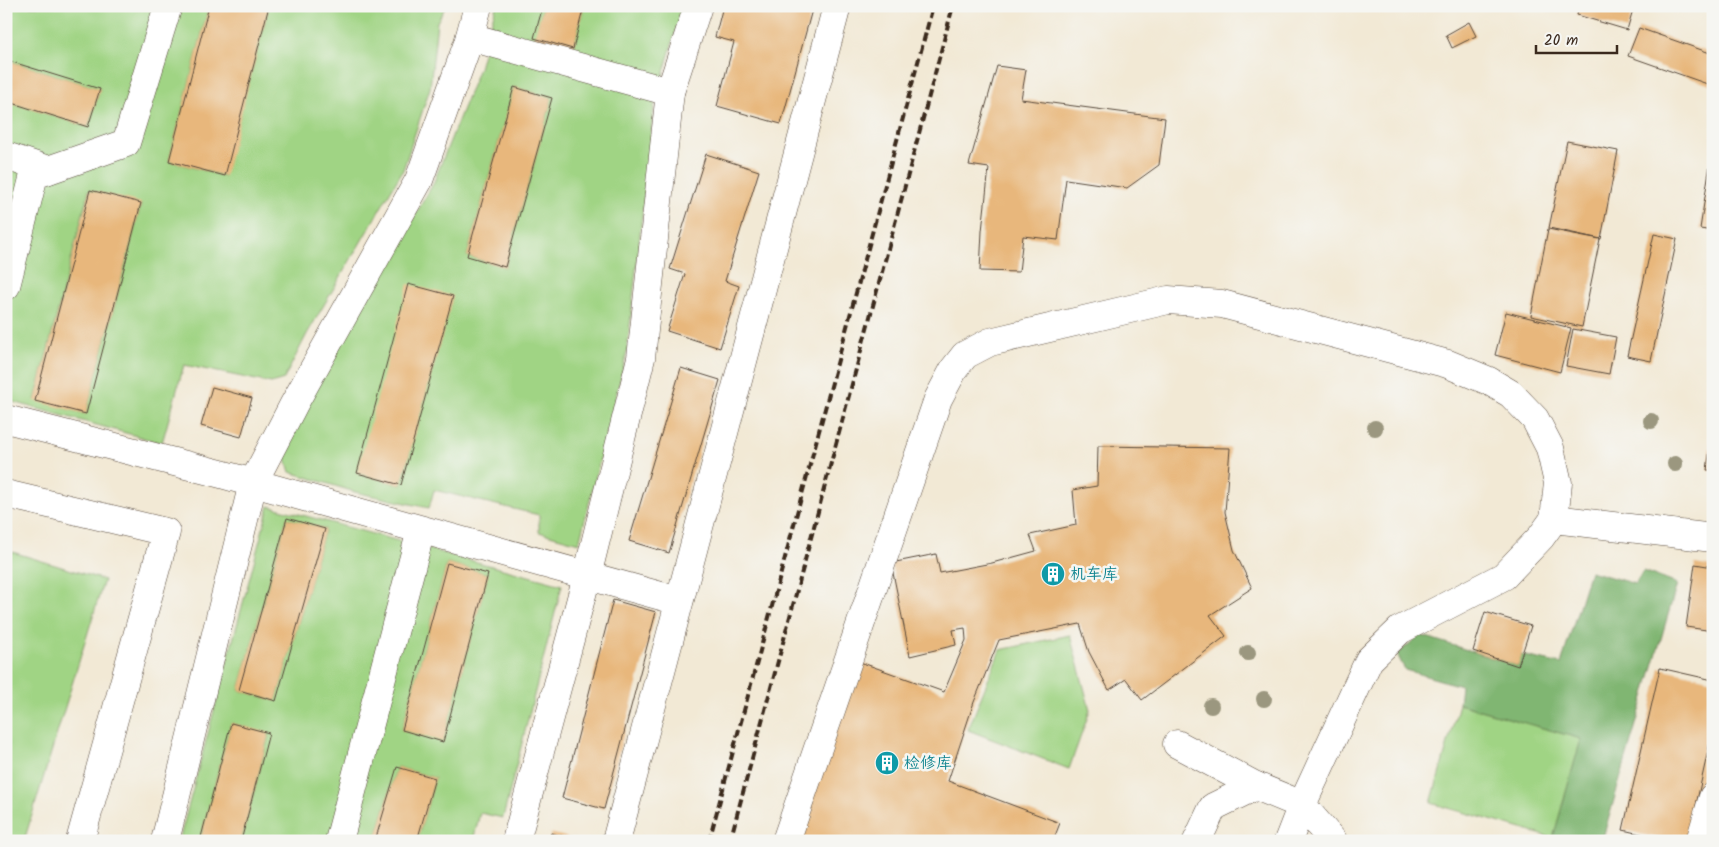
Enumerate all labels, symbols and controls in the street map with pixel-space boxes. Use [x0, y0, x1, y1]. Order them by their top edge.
scale bar [1536, 22, 1618, 54]
text: 20 m [1544, 29, 1578, 53]
building icon: 机车库 [1040, 561, 1066, 587]
place label: 机车库 [1070, 562, 1118, 587]
building icon: 检修库 [874, 750, 900, 776]
place label: 检修库 [904, 751, 952, 776]

